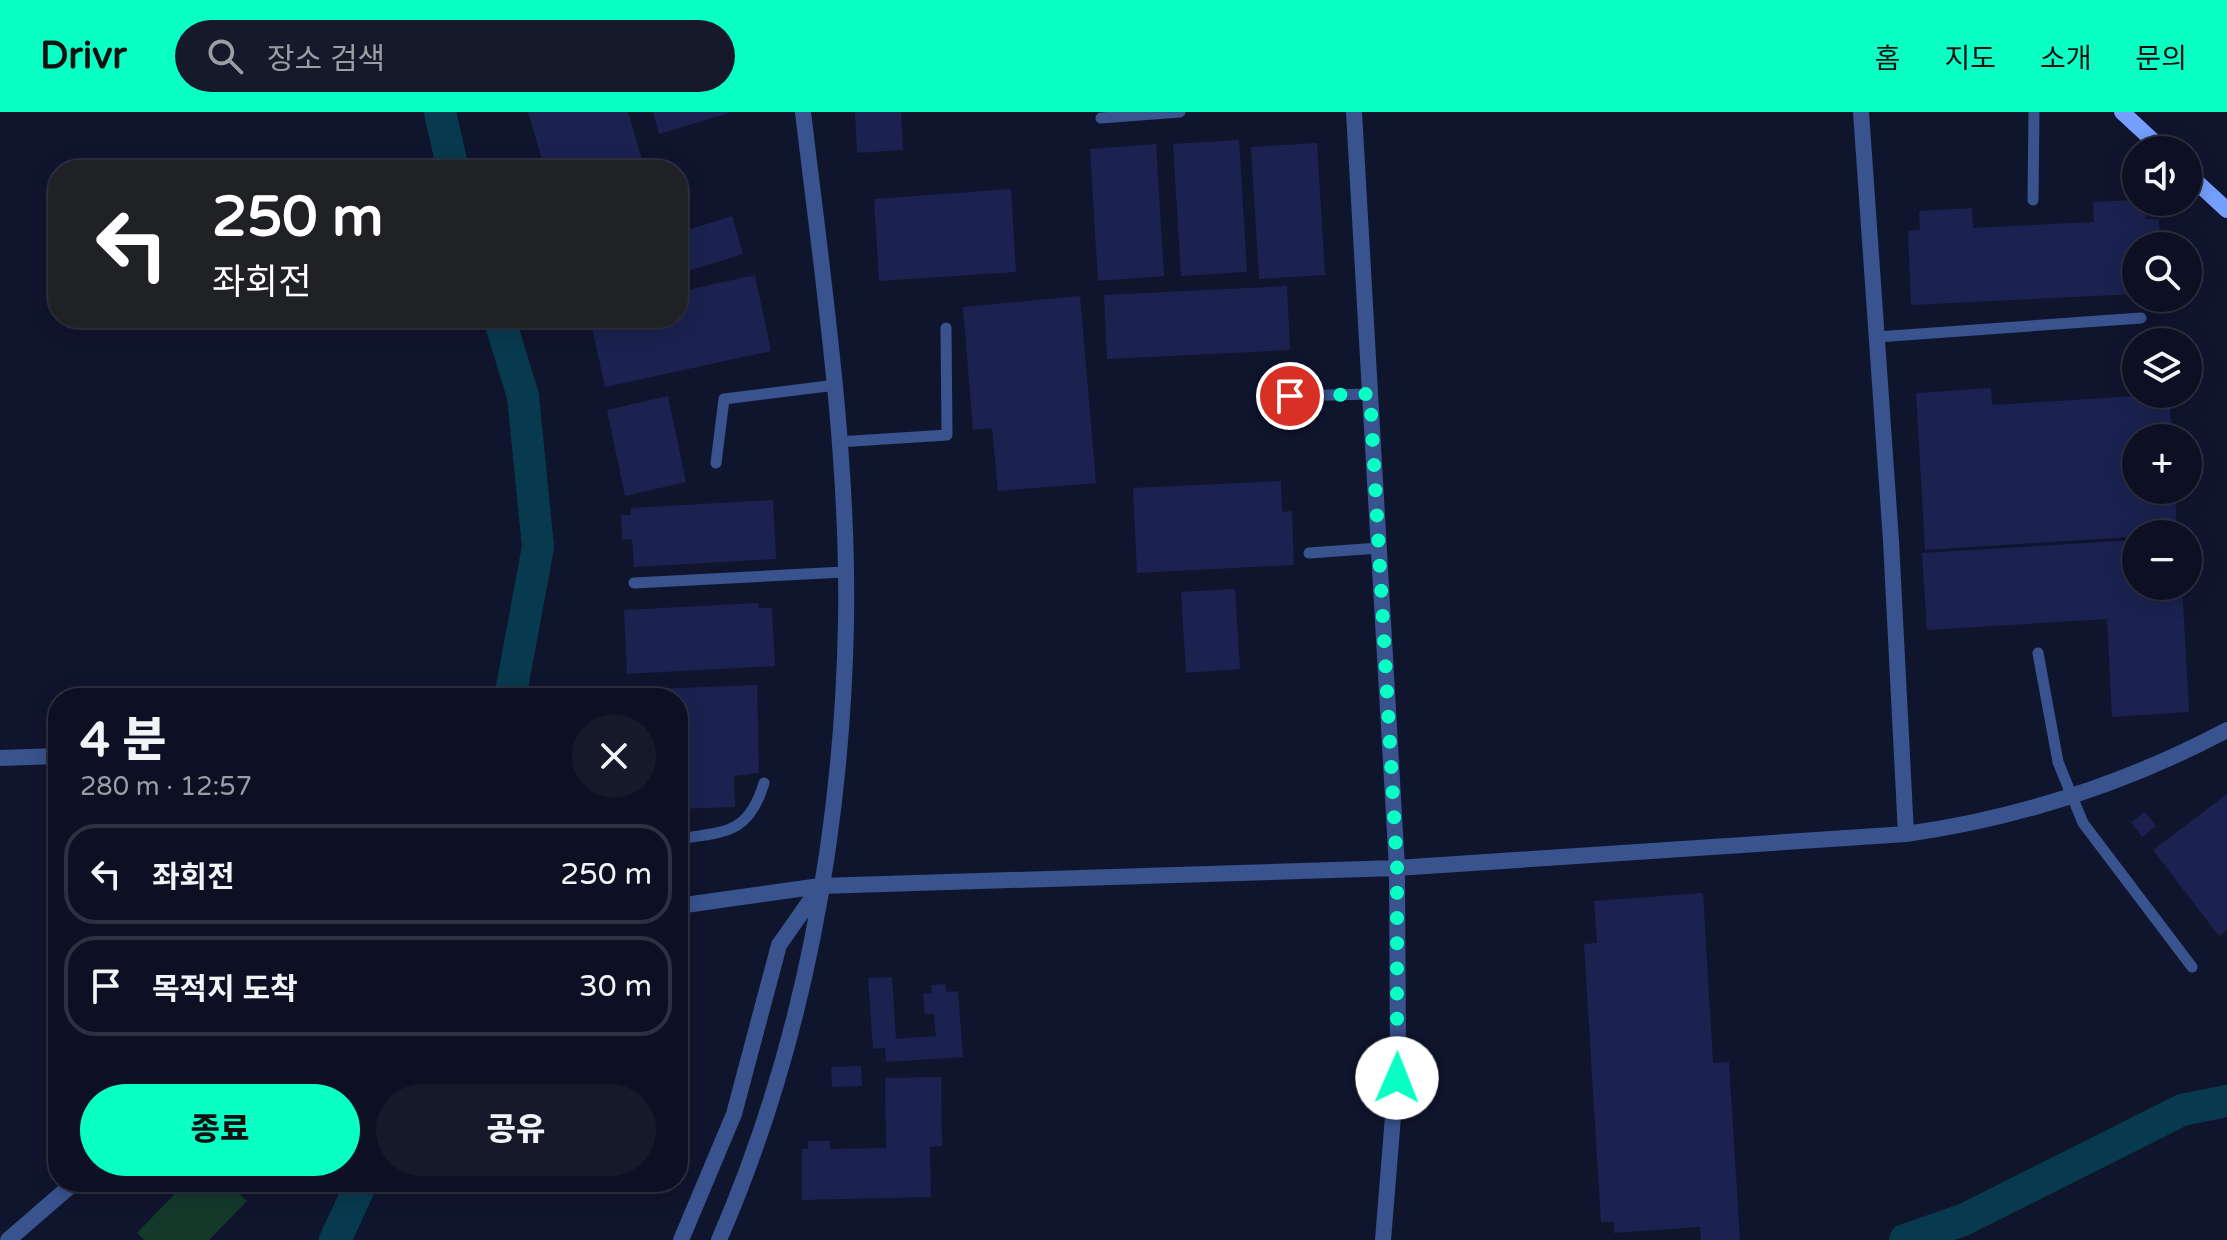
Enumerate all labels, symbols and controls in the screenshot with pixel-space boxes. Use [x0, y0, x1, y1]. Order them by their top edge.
search box [175, 20, 735, 92]
text: Drivr [40, 33, 127, 79]
icon: search [203, 34, 247, 78]
text: 장소 검색 [267, 41, 385, 78]
text: 홈 [1875, 42, 1900, 76]
text: 지도 [1944, 42, 1996, 76]
text: 소개 [2040, 42, 2091, 76]
text: 문의 [2135, 42, 2187, 76]
map controls [2122, 136, 2202, 600]
button: sound [2122, 136, 2202, 216]
text: 250 m [212, 184, 383, 251]
icon: left [80, 192, 184, 296]
button: search [2122, 232, 2202, 312]
text: 좌회전 [212, 261, 311, 304]
button: layers [2122, 328, 2202, 408]
pin [1256, 362, 1324, 430]
icon: arrive [1268, 374, 1312, 418]
button: + [2122, 424, 2202, 504]
button: − [2122, 520, 2202, 600]
text: 4 분 [80, 712, 167, 770]
button: close [572, 714, 656, 798]
text: 280 m · 12:57 [80, 771, 252, 802]
icon: left [84, 852, 128, 896]
text: 250 m [560, 856, 652, 893]
text: 좌회전 [152, 859, 235, 896]
icon: arrive [84, 964, 128, 1008]
text: 30 m [579, 968, 652, 1005]
text: 목적지 도착 [152, 971, 298, 1008]
position arrow [1355, 1036, 1439, 1120]
button: 종료 [80, 1084, 360, 1176]
button: 공유 [376, 1084, 656, 1176]

